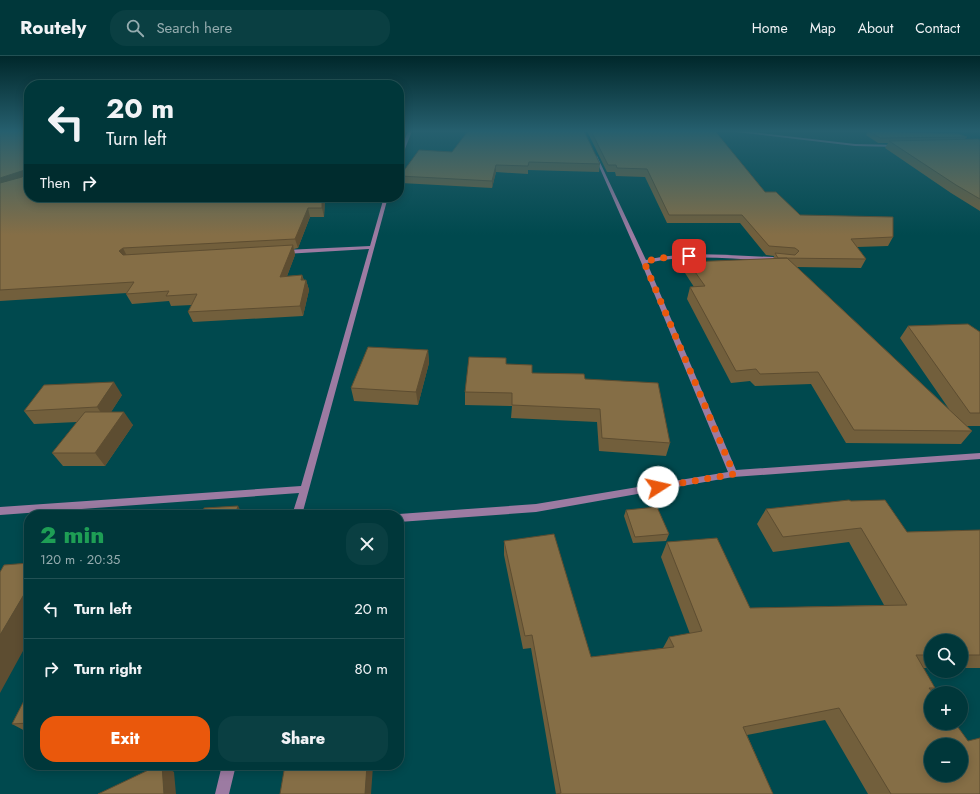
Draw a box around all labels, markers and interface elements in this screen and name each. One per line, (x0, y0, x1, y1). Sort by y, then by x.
search box (110, 10, 390, 46)
text: Routely (20, 14, 86, 41)
icon: search (124, 17, 146, 39)
text: Search here (156, 17, 232, 39)
text: Home (752, 18, 788, 38)
text: Map (810, 18, 836, 38)
text: About (858, 18, 893, 38)
text: Contact (915, 18, 960, 38)
text: 20 m (106, 88, 174, 129)
icon: left (40, 96, 92, 148)
text: Turn left (106, 126, 166, 152)
text: Then (40, 172, 70, 194)
icon: right (78, 172, 100, 194)
pin (672, 239, 706, 273)
icon: arrive (678, 245, 700, 267)
position arrow (637, 466, 679, 508)
text: 2 min (40, 517, 104, 552)
button: close (346, 523, 388, 565)
text: 120 m · 20:35 (40, 550, 120, 569)
icon: left (40, 598, 62, 620)
text: Turn left (74, 598, 132, 620)
text: 20 m (354, 598, 388, 620)
map controls (924, 634, 968, 782)
button: search (924, 634, 968, 678)
icon: right (40, 658, 62, 680)
text: Turn right (74, 658, 142, 680)
text: 80 m (355, 658, 388, 680)
button: + (924, 686, 968, 730)
button: Exit (40, 716, 210, 762)
button: Share (218, 716, 388, 762)
button: − (924, 738, 968, 782)

